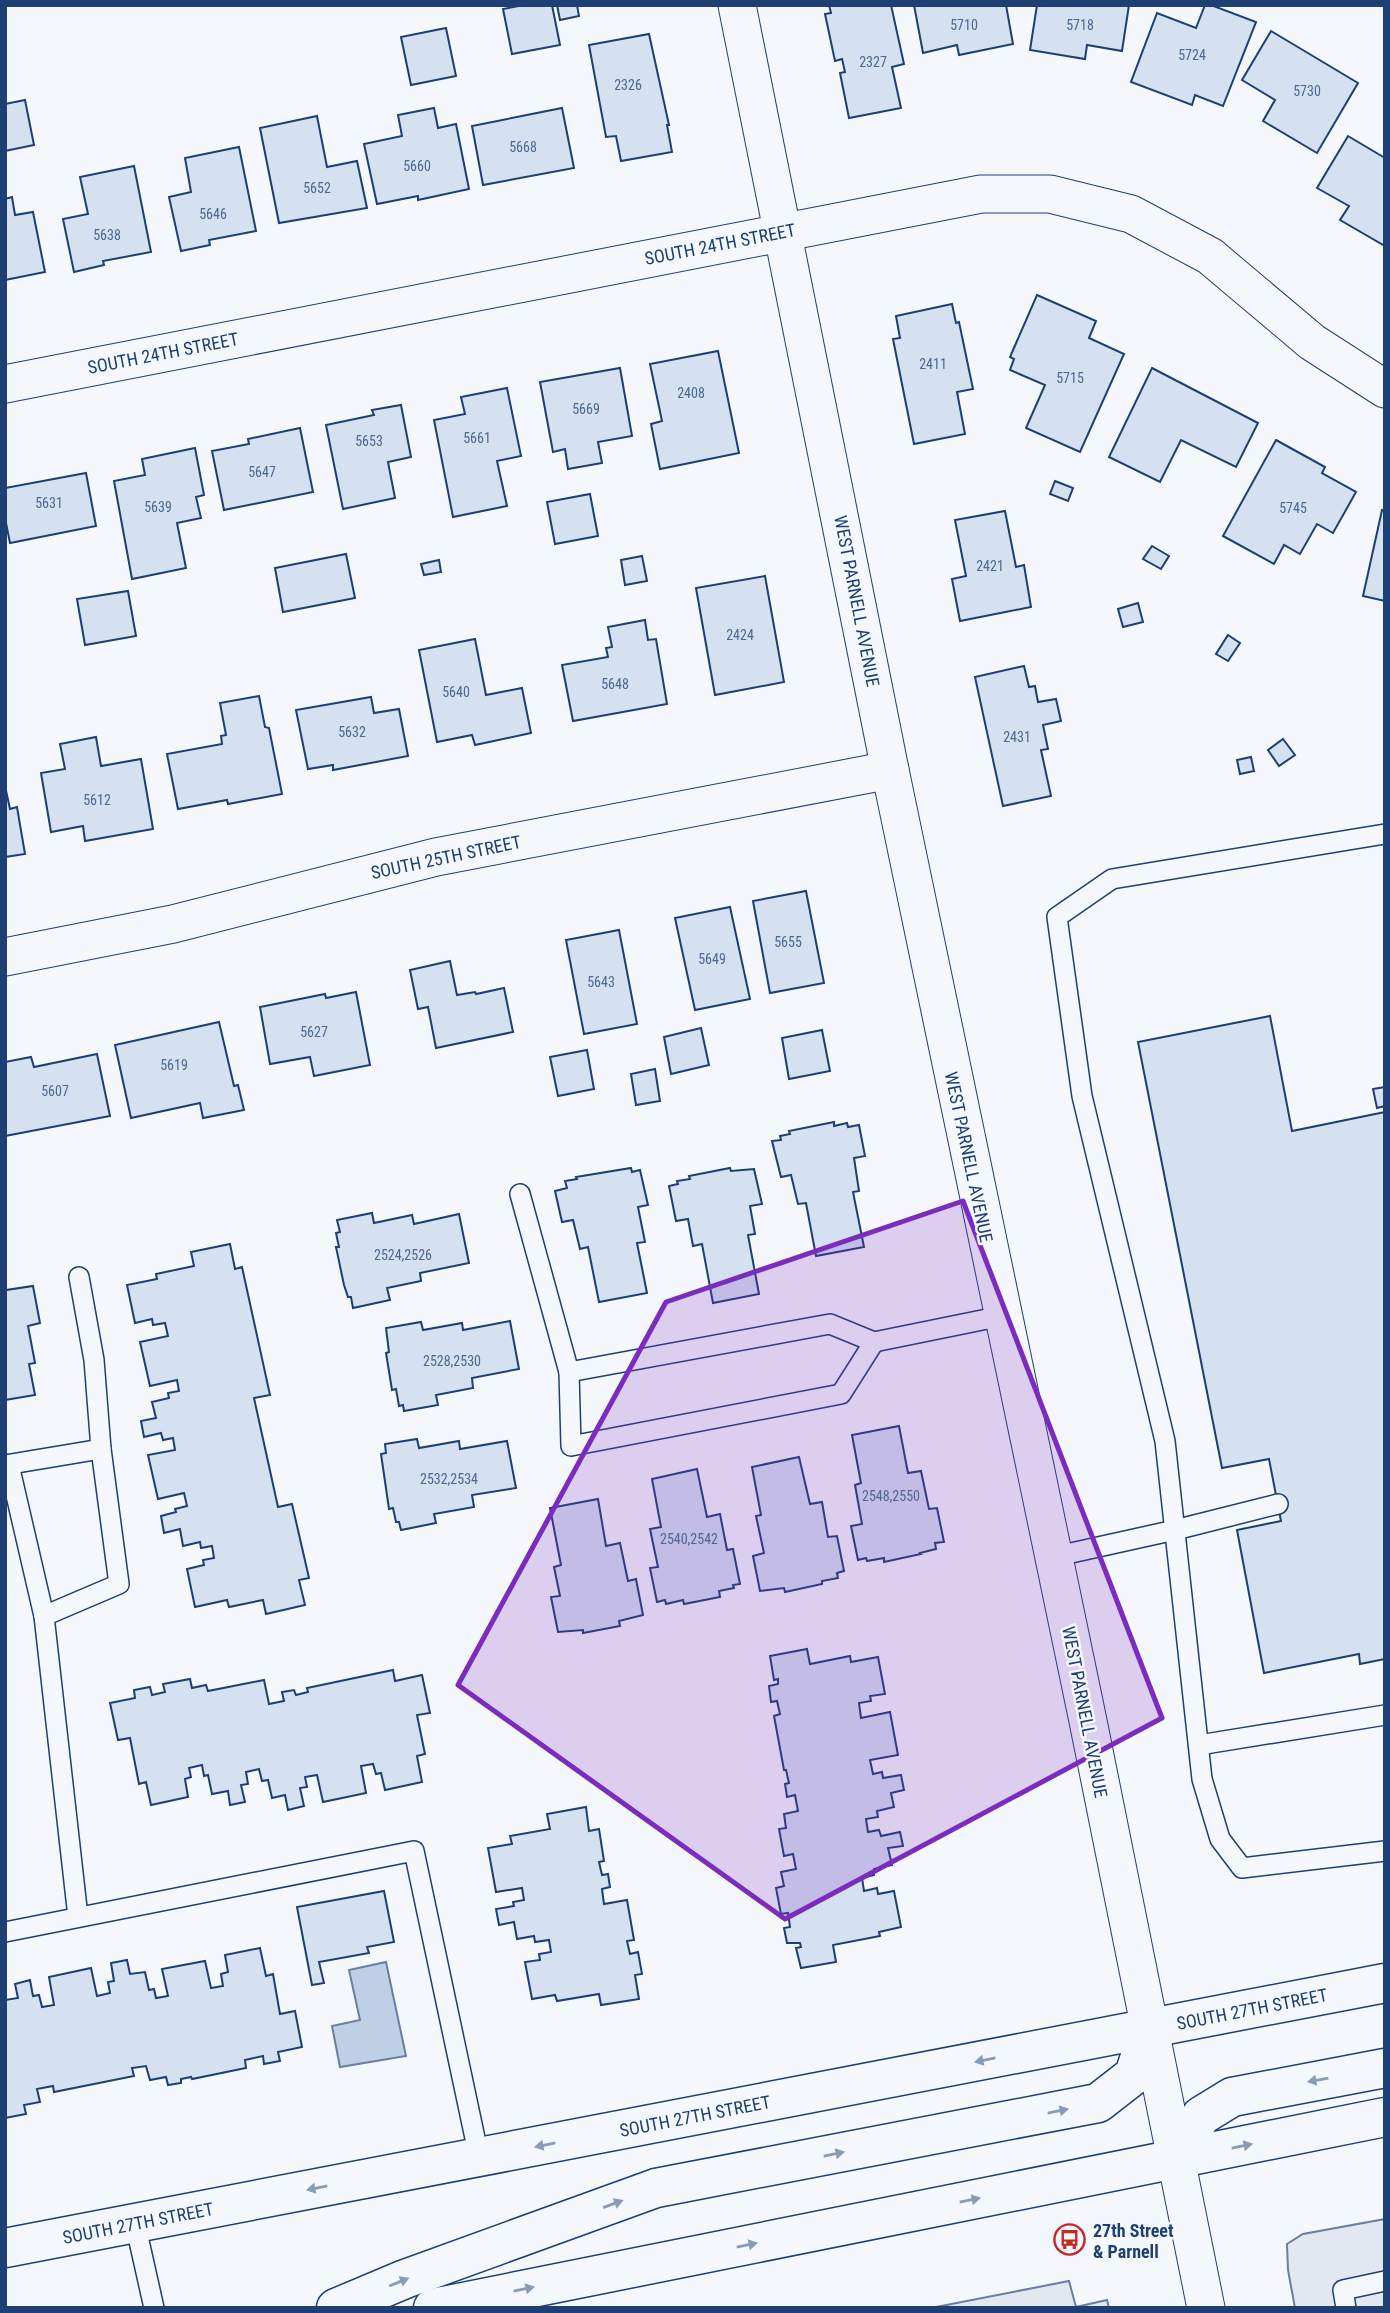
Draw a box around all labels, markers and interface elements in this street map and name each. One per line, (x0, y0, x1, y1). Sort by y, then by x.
house number: 5710 (950, 17, 978, 33)
house number: 5718 (1066, 17, 1094, 33)
house number: 5724 (1178, 47, 1206, 63)
house number: 2327 (859, 54, 887, 70)
house number: 2326 (614, 77, 642, 93)
house number: 5730 (1293, 83, 1321, 99)
house number: 5668 (509, 139, 537, 155)
house number: 5660 (403, 158, 431, 174)
house number: 5652 (303, 180, 331, 196)
house number: 5646 (199, 206, 227, 222)
street label: SOUTH 24TH STREET (643, 219, 797, 269)
house number: 5638 (93, 227, 121, 243)
street label: SOUTH 24TH STREET (86, 328, 240, 378)
house number: 2411 (919, 356, 947, 372)
house number: 5715 (1056, 370, 1084, 386)
house number: 2408 (677, 385, 705, 401)
house number: 5669 (572, 401, 600, 417)
house number: 5661 (463, 430, 491, 446)
house number: 5653 (355, 433, 383, 449)
house number: 5647 (248, 464, 276, 480)
house number: 5631 (35, 495, 63, 511)
house number: 5639 (144, 499, 172, 515)
house number: 5745 (1279, 500, 1307, 516)
street label: WEST PARNELL AVENUE (830, 514, 884, 688)
house number: 2421 (976, 558, 1004, 574)
house number: 2424 (726, 627, 754, 643)
house number: 5648 (601, 676, 629, 692)
house number: 5640 (442, 684, 470, 700)
house number: 5632 (338, 724, 366, 740)
house number: 2431 (1003, 729, 1031, 745)
house number: 5612 (83, 792, 111, 808)
street label: SOUTH 25TH STREET (369, 831, 523, 883)
house number: 5655 (774, 934, 802, 950)
house number: 5649 (698, 951, 726, 967)
house number: 5643 (587, 974, 615, 990)
house number: 5627 (300, 1024, 328, 1040)
house number: 5619 (160, 1057, 188, 1073)
street label: WEST PARNELL AVENUE (941, 1070, 997, 1244)
house number: 5607 (41, 1083, 69, 1099)
house number: 2524,2526 (374, 1247, 432, 1263)
house number: 2528,2530 (423, 1353, 481, 1369)
house number: 2532,2534 (420, 1471, 478, 1487)
house number: 2548,2550 (862, 1488, 920, 1504)
house number: 2540,2542 (660, 1531, 718, 1547)
street label: WEST PARNELL AVENUE (1058, 1625, 1112, 1799)
street label: SOUTH 27TH STREET (1175, 1984, 1329, 2034)
one-way arrow (974, 2054, 996, 2065)
one-way arrow (1306, 2075, 1328, 2086)
street label: SOUTH 27TH STREET (618, 2091, 772, 2141)
one-way arrow (1047, 2106, 1069, 2117)
one-way arrow (534, 2139, 556, 2150)
one-way arrow (1231, 2140, 1253, 2151)
one-way arrow (823, 2149, 845, 2160)
one-way arrow (306, 2183, 328, 2194)
one-way arrow (959, 2194, 981, 2205)
street label: SOUTH 27TH STREET (61, 2198, 215, 2248)
one-way arrow (602, 2198, 623, 2209)
place label: 27th Street & Parnell (1093, 2220, 1174, 2262)
bus stop icon: 27th Street & Parnell (1053, 2223, 1087, 2257)
one-way arrow (736, 2239, 758, 2250)
one-way arrow (389, 2276, 410, 2287)
one-way arrow (513, 2284, 535, 2295)

